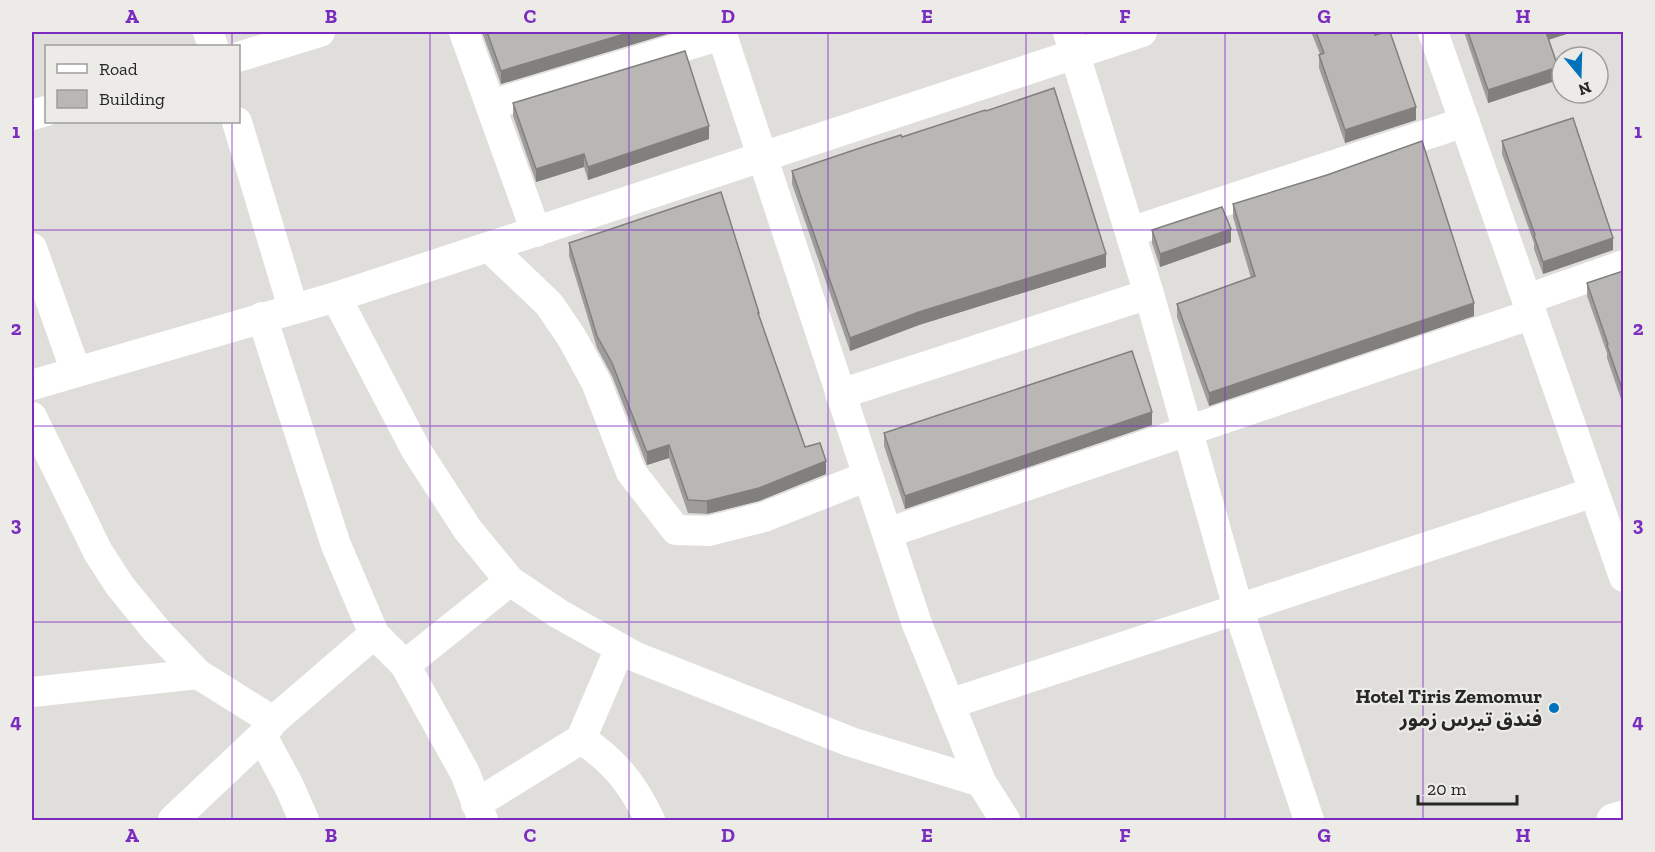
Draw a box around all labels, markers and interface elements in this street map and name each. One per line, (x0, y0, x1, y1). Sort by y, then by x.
text: A (125, 4, 139, 28)
text: B (325, 4, 337, 28)
text: C (524, 4, 537, 28)
text: D (721, 4, 735, 28)
text: E (921, 4, 933, 28)
text: F (1119, 4, 1131, 28)
text: G (1317, 4, 1331, 28)
text: H (1515, 4, 1531, 28)
legend (45, 45, 240, 123)
north arrow (1550, 45, 1610, 105)
text: Road (99, 58, 138, 80)
text: N (1576, 78, 1594, 100)
text: Building (99, 88, 165, 110)
text: 1 (12, 119, 20, 143)
text: 1 (1634, 119, 1642, 143)
text: 2 (11, 316, 22, 340)
text: 2 (1633, 316, 1644, 340)
text: 3 (11, 512, 22, 536)
text: 3 (1633, 512, 1644, 536)
place label: Hotel Tiris Zemomur فندق تيرس زمور (1356, 684, 1542, 731)
marker: Hotel Tiris Zemomur فندق تيرس زمور (1547, 701, 1561, 715)
text: 4 (10, 709, 22, 733)
text: 4 (1632, 709, 1644, 733)
scale bar (1418, 768, 1517, 806)
text: 20 m (1427, 778, 1467, 800)
text: A (125, 823, 139, 847)
text: B (325, 823, 337, 847)
text: C (524, 823, 537, 847)
text: D (721, 823, 735, 847)
text: E (921, 823, 933, 847)
text: F (1119, 823, 1131, 847)
text: G (1317, 823, 1331, 847)
text: H (1515, 823, 1531, 847)

